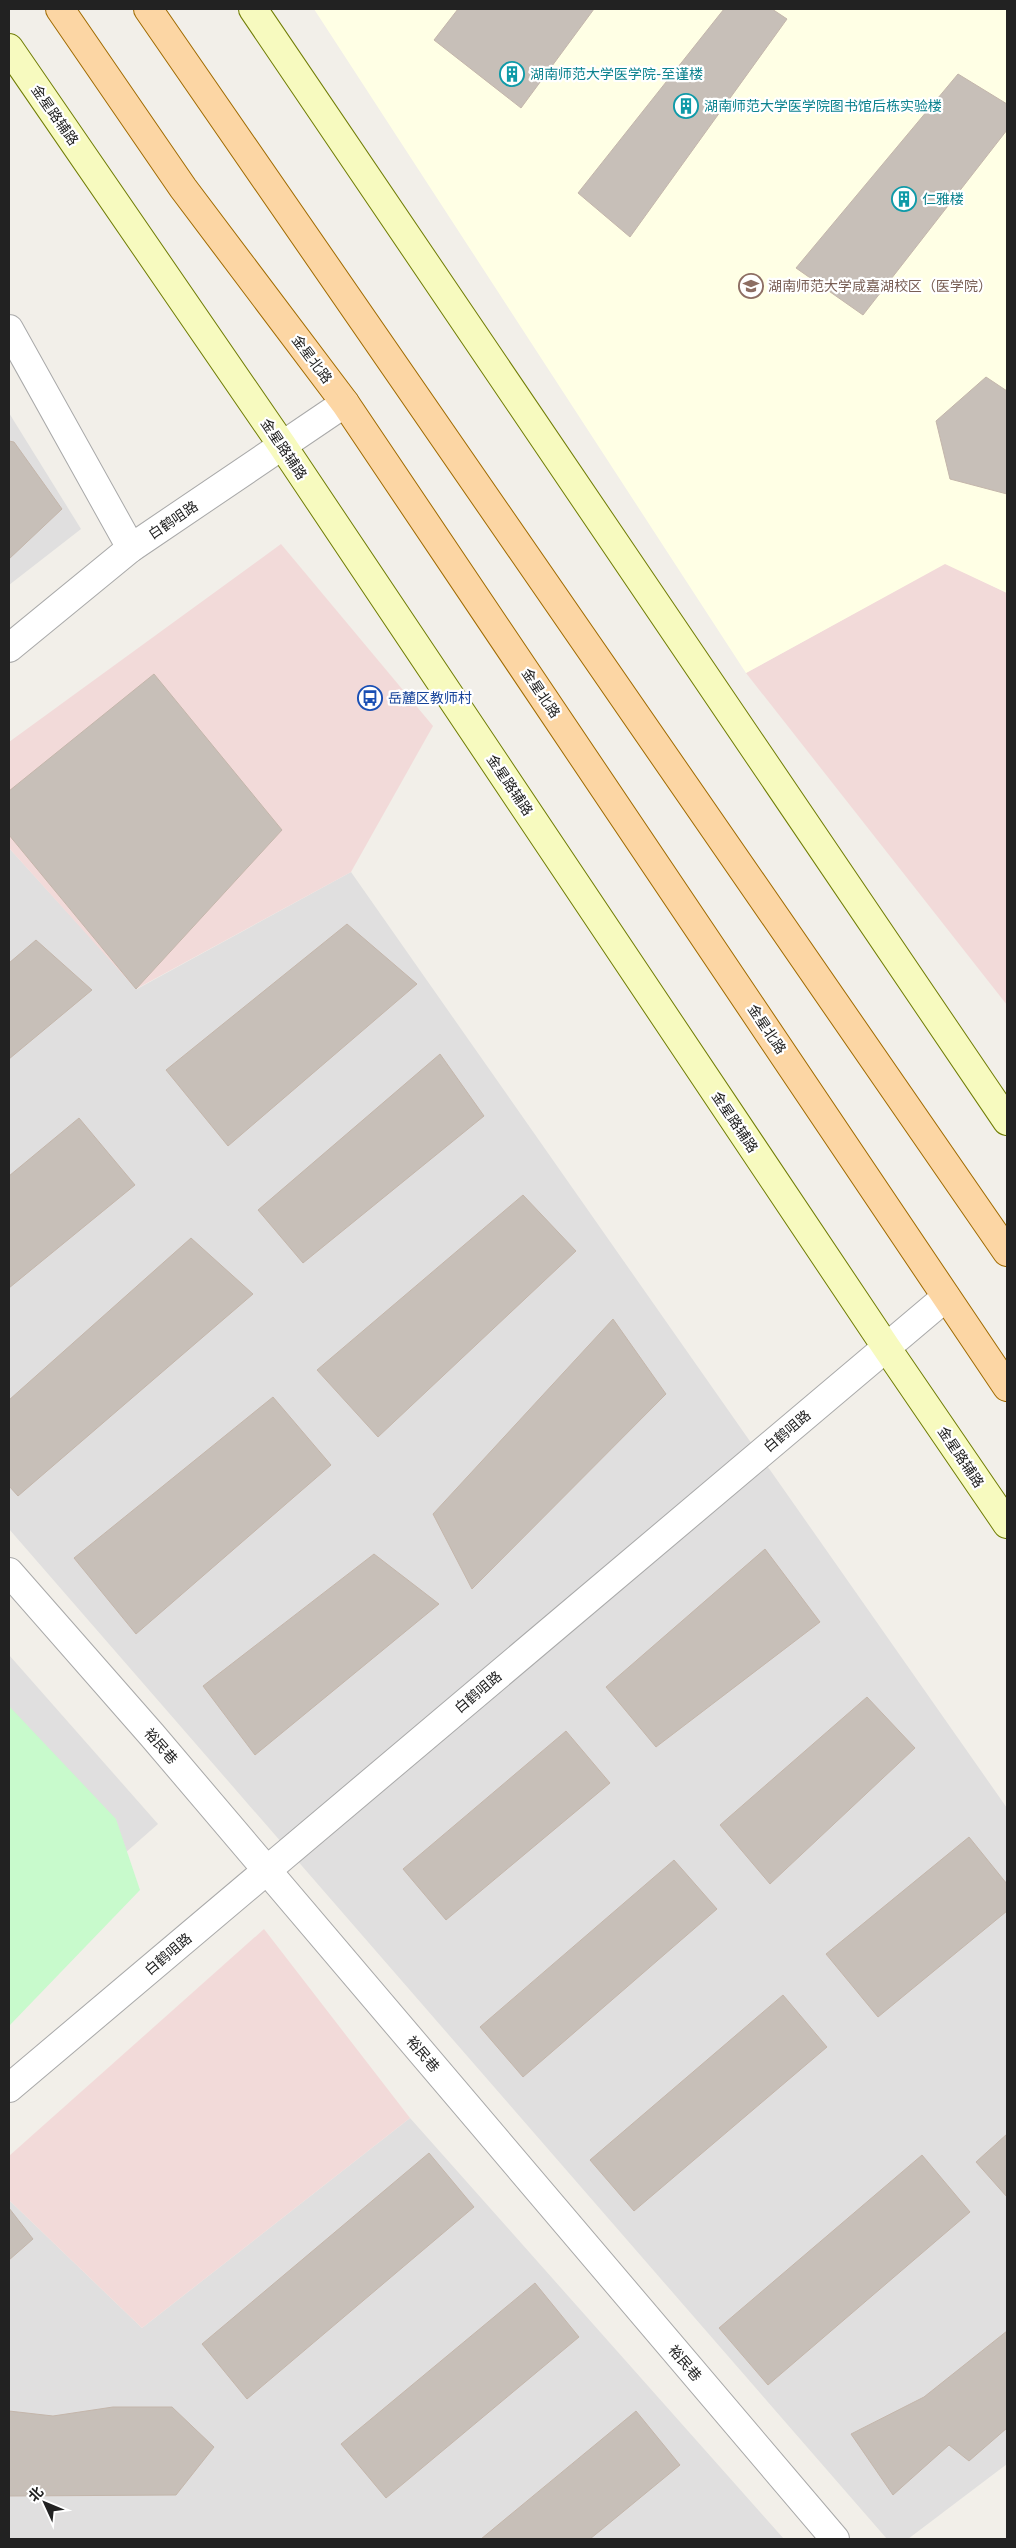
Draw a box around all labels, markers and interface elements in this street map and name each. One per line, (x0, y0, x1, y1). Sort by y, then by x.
building icon: 湖南师范大学医学院-至谨楼 (499, 61, 525, 87)
place label: 湖南师范大学医学院-至谨楼 (530, 66, 703, 82)
street label: 金星路辅路 (28, 82, 82, 148)
building icon: 湖南师范大学医学院图书馆后栋实验楼 (673, 93, 699, 119)
place label: 湖南师范大学医学院图书馆后栋实验楼 (704, 98, 942, 114)
building icon: 仁雅楼 (891, 186, 917, 212)
place label: 仁雅楼 (922, 191, 964, 207)
school or university icon: 湖南师范大学咸嘉湖校区（医学院） (738, 273, 764, 299)
place label: 湖南师范大学咸嘉湖校区（医学院） (768, 278, 992, 294)
street label: 金星北路 (289, 332, 335, 386)
street label: 金星路辅路 (258, 416, 310, 482)
street label: 白鹤咀路 (145, 498, 201, 542)
street label: 金星北路 (519, 665, 563, 721)
bus stop icon: 岳麓区教师村 (357, 685, 383, 711)
place label: 岳麓区教师村 (388, 690, 472, 706)
street label: 金星路辅路 (484, 752, 536, 818)
street label: 金星北路 (745, 1001, 789, 1057)
street label: 金星路辅路 (709, 1089, 761, 1155)
street label: 白鹤咀路 (760, 1407, 814, 1455)
street label: 金星路辅路 (935, 1424, 987, 1490)
street label: 白鹤咀路 (451, 1668, 505, 1716)
street label: 裕民巷 (141, 1725, 181, 1767)
street label: 白鹤咀路 (141, 1930, 195, 1978)
street label: 裕民巷 (403, 2033, 443, 2075)
street label: 裕民巷 (665, 2342, 705, 2384)
north arrow (20, 2478, 70, 2528)
text: 北 (25, 2483, 46, 2505)

